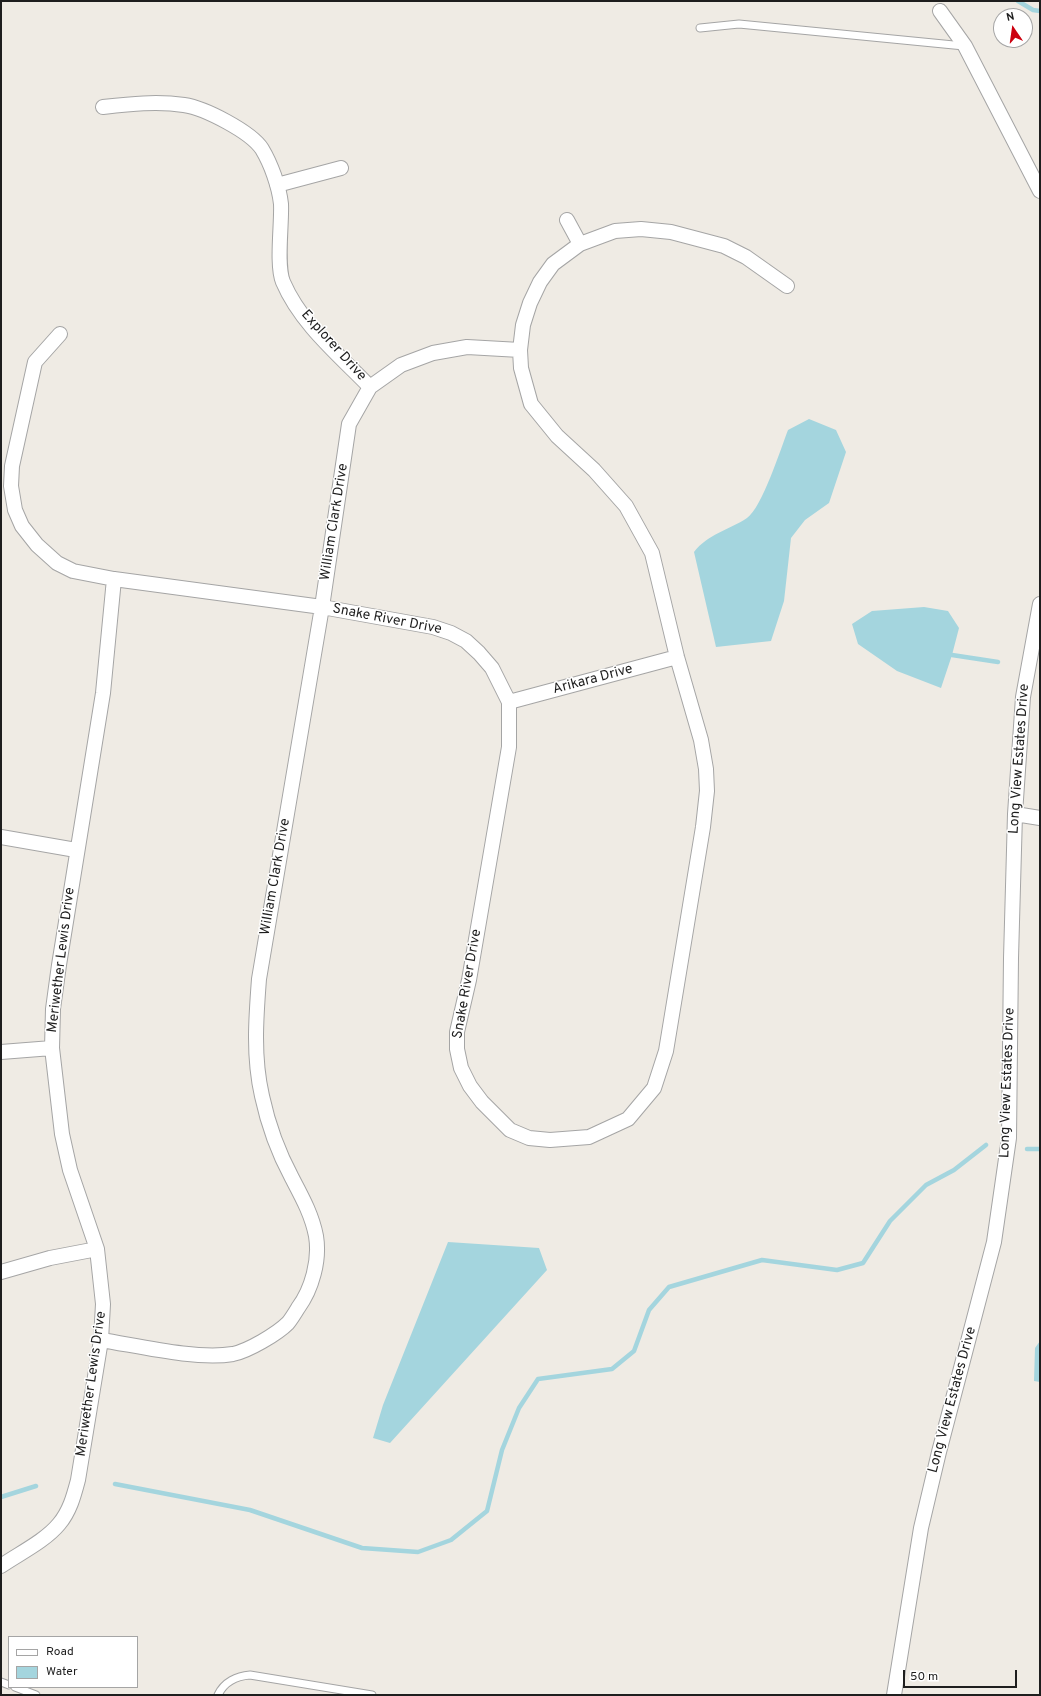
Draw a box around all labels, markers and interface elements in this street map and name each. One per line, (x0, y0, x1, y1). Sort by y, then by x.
north arrow (993, 8, 1033, 48)
text: N (1005, 10, 1016, 25)
street label: Explorer Drive (297, 307, 369, 385)
street label: William Clark Drive (317, 462, 353, 582)
street label: Snake River Drive (331, 601, 443, 639)
street label: Arikara Drive (551, 661, 635, 699)
street label: Long View Estates Drive (1006, 683, 1034, 835)
street label: William Clark Drive (257, 817, 295, 937)
street label: Meriwether Lewis Drive (45, 886, 79, 1034)
street label: Snake River Drive (450, 928, 486, 1040)
street label: Long View Estates Drive (997, 1007, 1019, 1159)
street label: Meriwether Lewis Drive (73, 1310, 111, 1458)
street label: Long View Estates Drive (925, 1325, 981, 1475)
legend (8, 1636, 138, 1688)
text: Road (46, 1644, 74, 1660)
scale bar (905, 1662, 1019, 1688)
text: Water (46, 1664, 78, 1680)
text: 50 m (910, 1669, 938, 1685)

